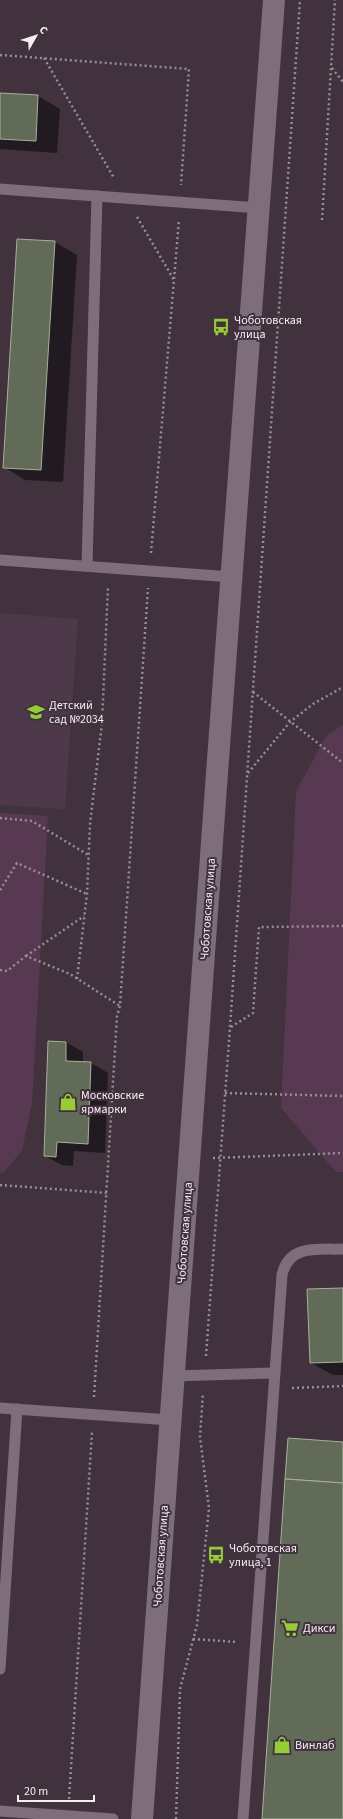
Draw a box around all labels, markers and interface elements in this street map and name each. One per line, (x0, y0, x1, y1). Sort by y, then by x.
north arrow (16, 16, 56, 56)
text: С (36, 23, 52, 38)
place label: Чоботовская улица (234, 312, 302, 343)
bus stop icon: Чоботовская улица (211, 317, 231, 337)
place label: Детский сад №2034 (49, 697, 104, 728)
school or university icon: Детский сад №2034 (26, 702, 46, 722)
street label: Чоботовская улица (196, 858, 220, 960)
place label: Московские ярмарки (81, 1087, 144, 1118)
shop icon: Московские ярмарки (58, 1092, 78, 1112)
street label: Чоботовская улица (173, 1182, 197, 1284)
street label: Чоботовская улица (149, 1505, 173, 1607)
place label: Чоботовская улица, 1 (229, 1540, 297, 1571)
bus stop icon: Чоботовская улица, 1 (206, 1545, 226, 1565)
supermarket icon: Дикси (280, 1618, 300, 1638)
place label: Дикси (303, 1620, 336, 1637)
shop icon: Винлаб (272, 1735, 292, 1755)
place label: Винлаб (295, 1737, 335, 1754)
scale bar (18, 1777, 94, 1803)
text: 20 m (24, 1783, 48, 1800)

